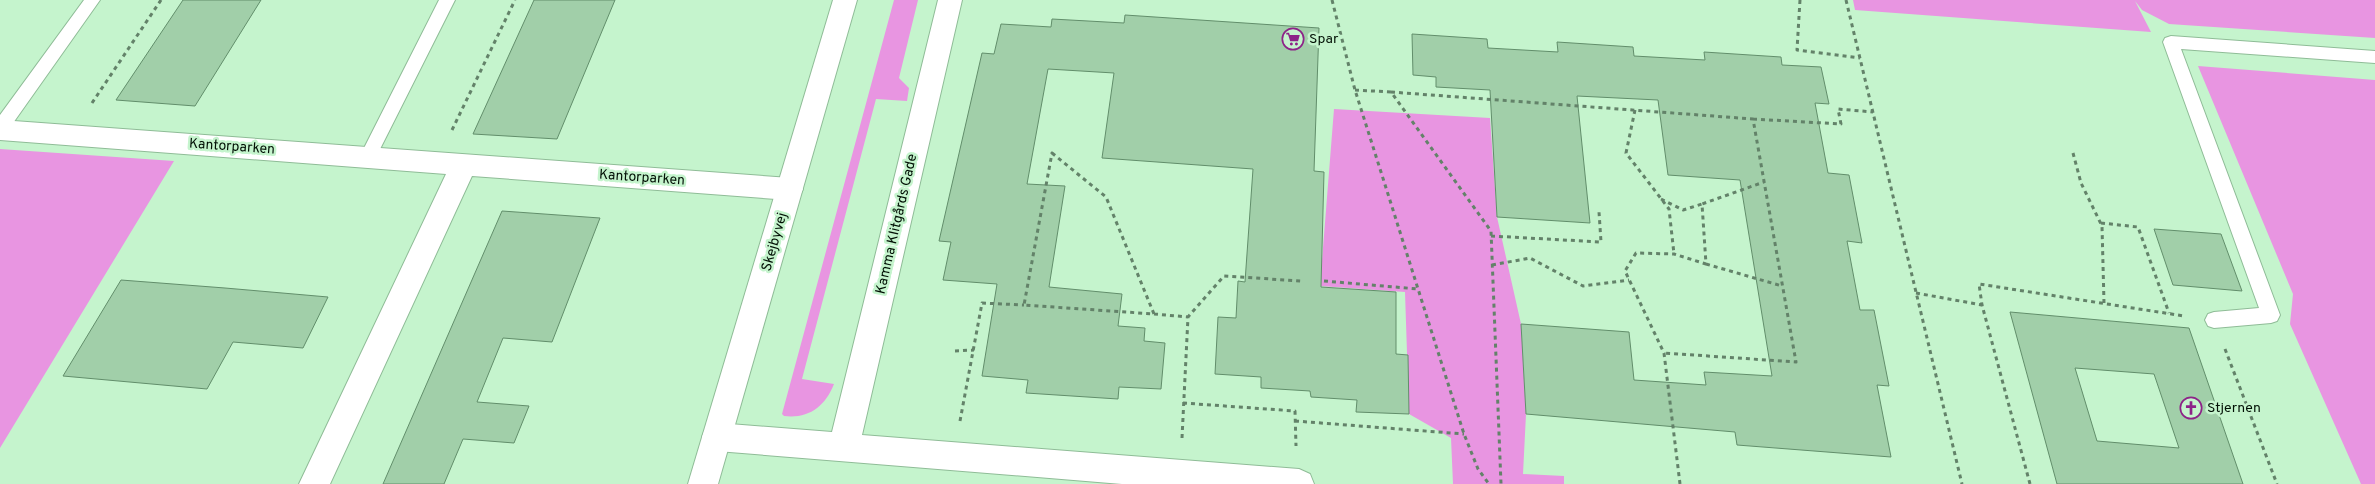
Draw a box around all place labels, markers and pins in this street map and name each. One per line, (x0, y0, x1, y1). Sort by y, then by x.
supermarket icon: Spar (1281, 27, 1305, 51)
place label: Spar (1309, 31, 1339, 48)
church icon: Stjernen (2179, 396, 2203, 420)
place label: Stjernen (2207, 400, 2261, 417)

